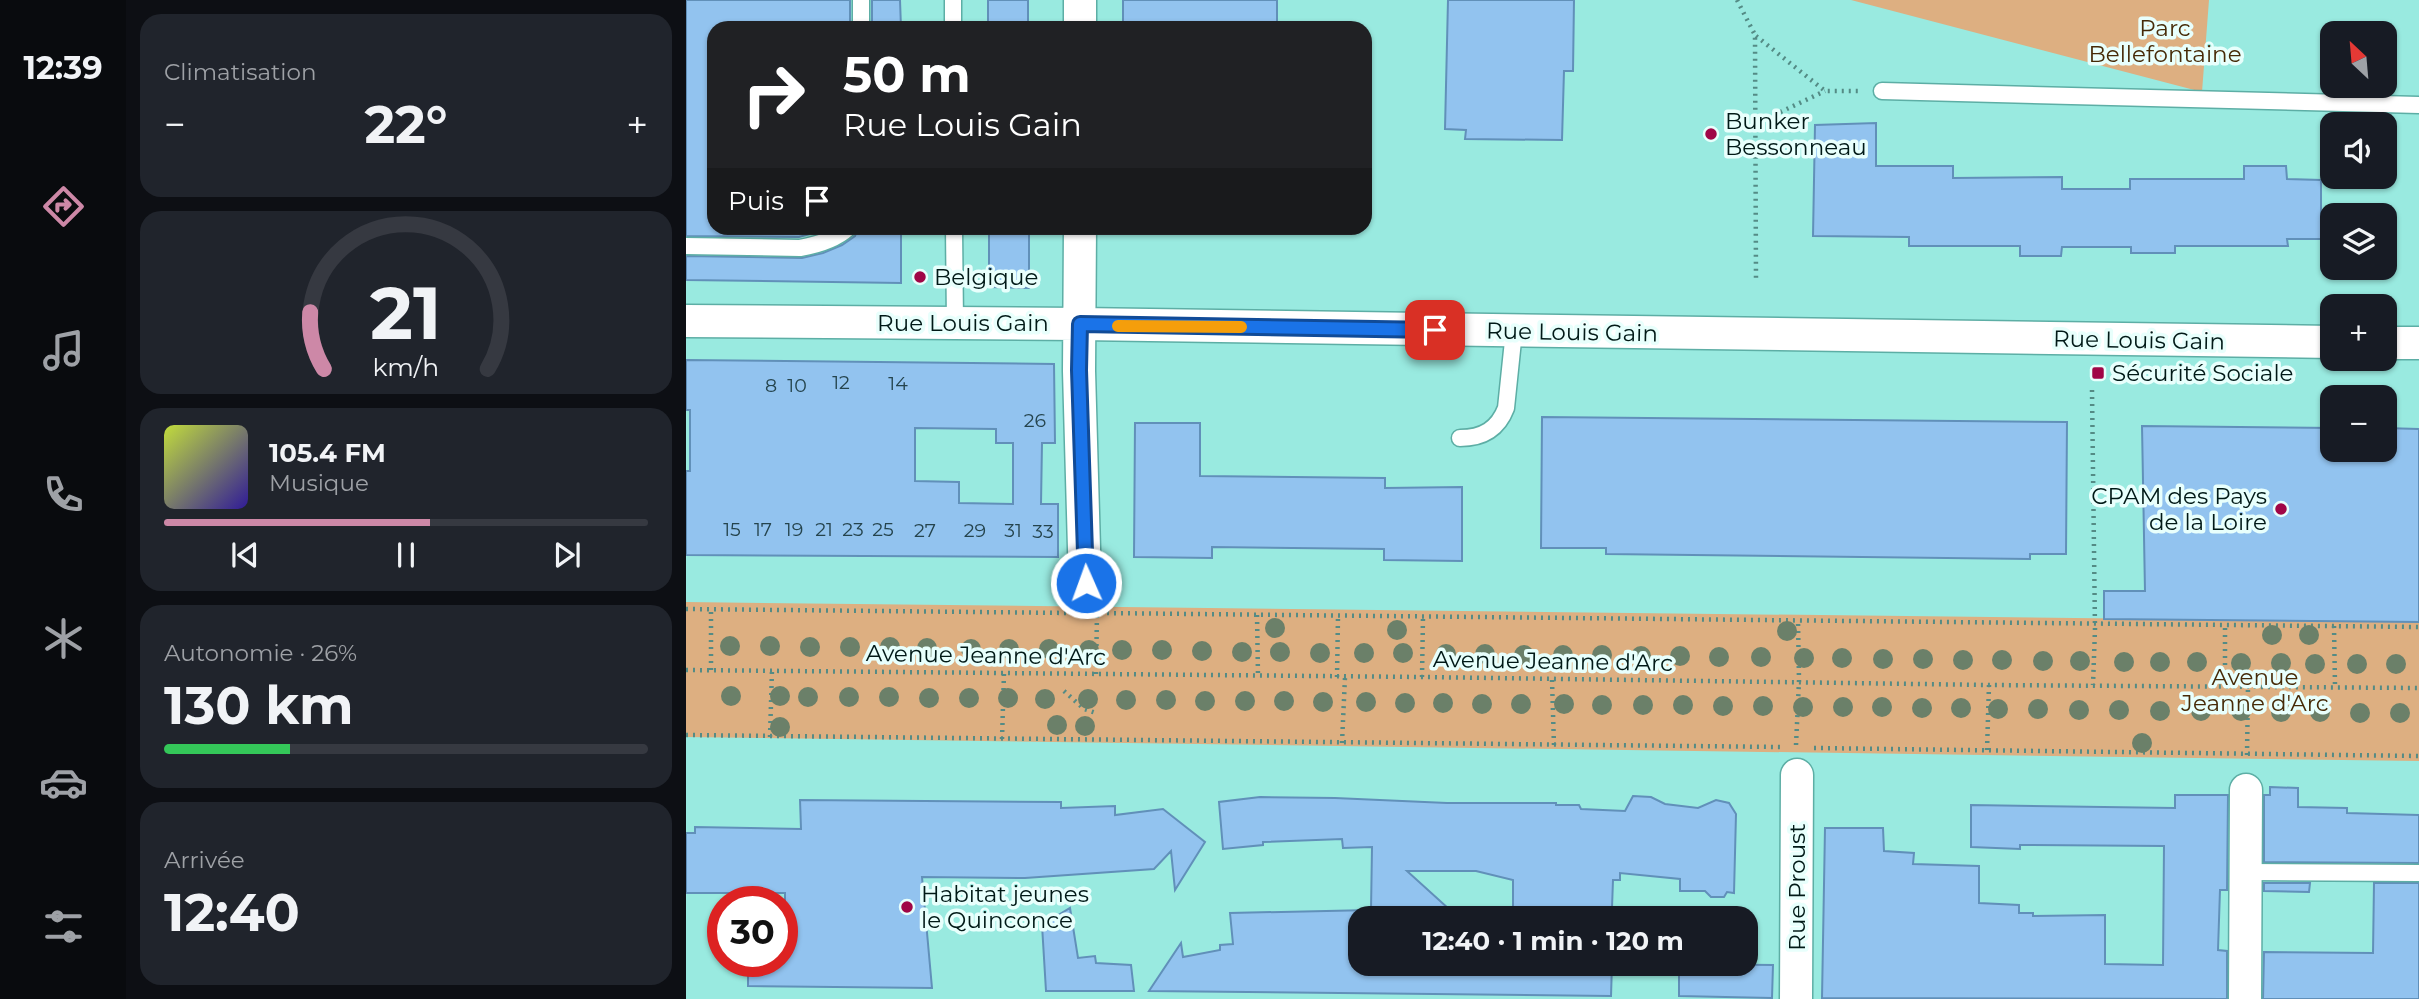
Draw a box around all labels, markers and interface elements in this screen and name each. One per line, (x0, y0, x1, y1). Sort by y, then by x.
park label: Parc Bellefontaine (2088, 14, 2242, 68)
north arrow (2320, 21, 2398, 98)
map controls (2320, 21, 2397, 462)
text: 50 m (843, 45, 971, 104)
text: 12:39 (23, 48, 103, 87)
icon: right (728, 49, 819, 140)
text: Climatisation (164, 58, 316, 86)
text: 22° (364, 93, 448, 156)
text: − (164, 101, 186, 148)
text: + (626, 101, 648, 148)
text: Rue Louis Gain (843, 105, 1082, 144)
place label: Bunker Bessonneau (1725, 107, 1867, 161)
button: sound (2320, 112, 2397, 189)
marker: Bunker Bessonneau (1703, 126, 1719, 142)
icon: directions (39, 182, 88, 231)
icon: arrive (798, 182, 836, 220)
text: Puis (728, 185, 784, 217)
button: layers (2320, 203, 2397, 280)
place label: Belgique (934, 263, 1038, 291)
text: 21 (370, 269, 442, 357)
marker: Belgique (912, 269, 928, 285)
button: + (2320, 294, 2397, 371)
pin (1405, 300, 1465, 360)
street label: Rue Louis Gain (877, 309, 1049, 337)
icon: arrive (1416, 311, 1454, 349)
street label: Rue Louis Gain (1486, 317, 1658, 347)
street label: Rue Louis Gain (2053, 325, 2225, 355)
icon: music (39, 326, 88, 375)
text: km/h (373, 351, 439, 381)
place label: Sécurité Sociale (2112, 359, 2293, 387)
marker: Sécurité Sociale (2090, 365, 2106, 381)
house number: 12 (832, 371, 850, 394)
house number: 14 (888, 372, 908, 395)
house number: 8 (765, 374, 777, 397)
house number: 10 (787, 374, 807, 397)
button: − (2320, 385, 2397, 462)
house number: 26 (1024, 409, 1046, 432)
text: 105.4 FM (269, 437, 386, 469)
text: Musique (269, 469, 369, 497)
icon: phone (39, 470, 88, 519)
place label: CPAM des Pays de la Loire (2091, 482, 2267, 536)
marker: CPAM des Pays de la Loire (2273, 501, 2289, 517)
house number: 15 (723, 518, 741, 541)
house number: 17 (754, 518, 772, 541)
house number: 19 (785, 518, 803, 541)
house number: 21 (815, 518, 833, 541)
house number: 23 (842, 518, 864, 541)
house number: 25 (872, 518, 894, 541)
house number: 27 (914, 519, 936, 542)
house number: 29 (964, 519, 986, 542)
house number: 31 (1004, 519, 1022, 542)
house number: 33 (1032, 520, 1054, 543)
icon: previous (226, 536, 264, 574)
icon: pause (387, 536, 425, 574)
icon: next (548, 536, 586, 574)
position arrow (1049, 546, 1123, 620)
icon: climate (39, 614, 88, 663)
text: Autonomie · 26% (164, 639, 357, 667)
street label: Avenue Jeanne d'Arc (866, 639, 1106, 671)
street label: Avenue Jeanne d'Arc (1433, 645, 1673, 677)
park label: Avenue Jeanne d'Arc (2180, 663, 2329, 717)
text: 130 km (164, 674, 354, 737)
icon: car (39, 758, 88, 807)
street label: Rue Proust (1783, 823, 1811, 951)
text: Arrivée (164, 846, 245, 874)
place label: Habitat jeunes le Quinconce (921, 880, 1089, 934)
text: 12:40 (164, 881, 300, 944)
speed limit sign: 30 (707, 886, 798, 977)
marker: Habitat jeunes le Quinconce (899, 899, 915, 915)
icon: filters (39, 902, 88, 951)
text: 12:40 · 1 min · 120 m (1422, 925, 1684, 957)

